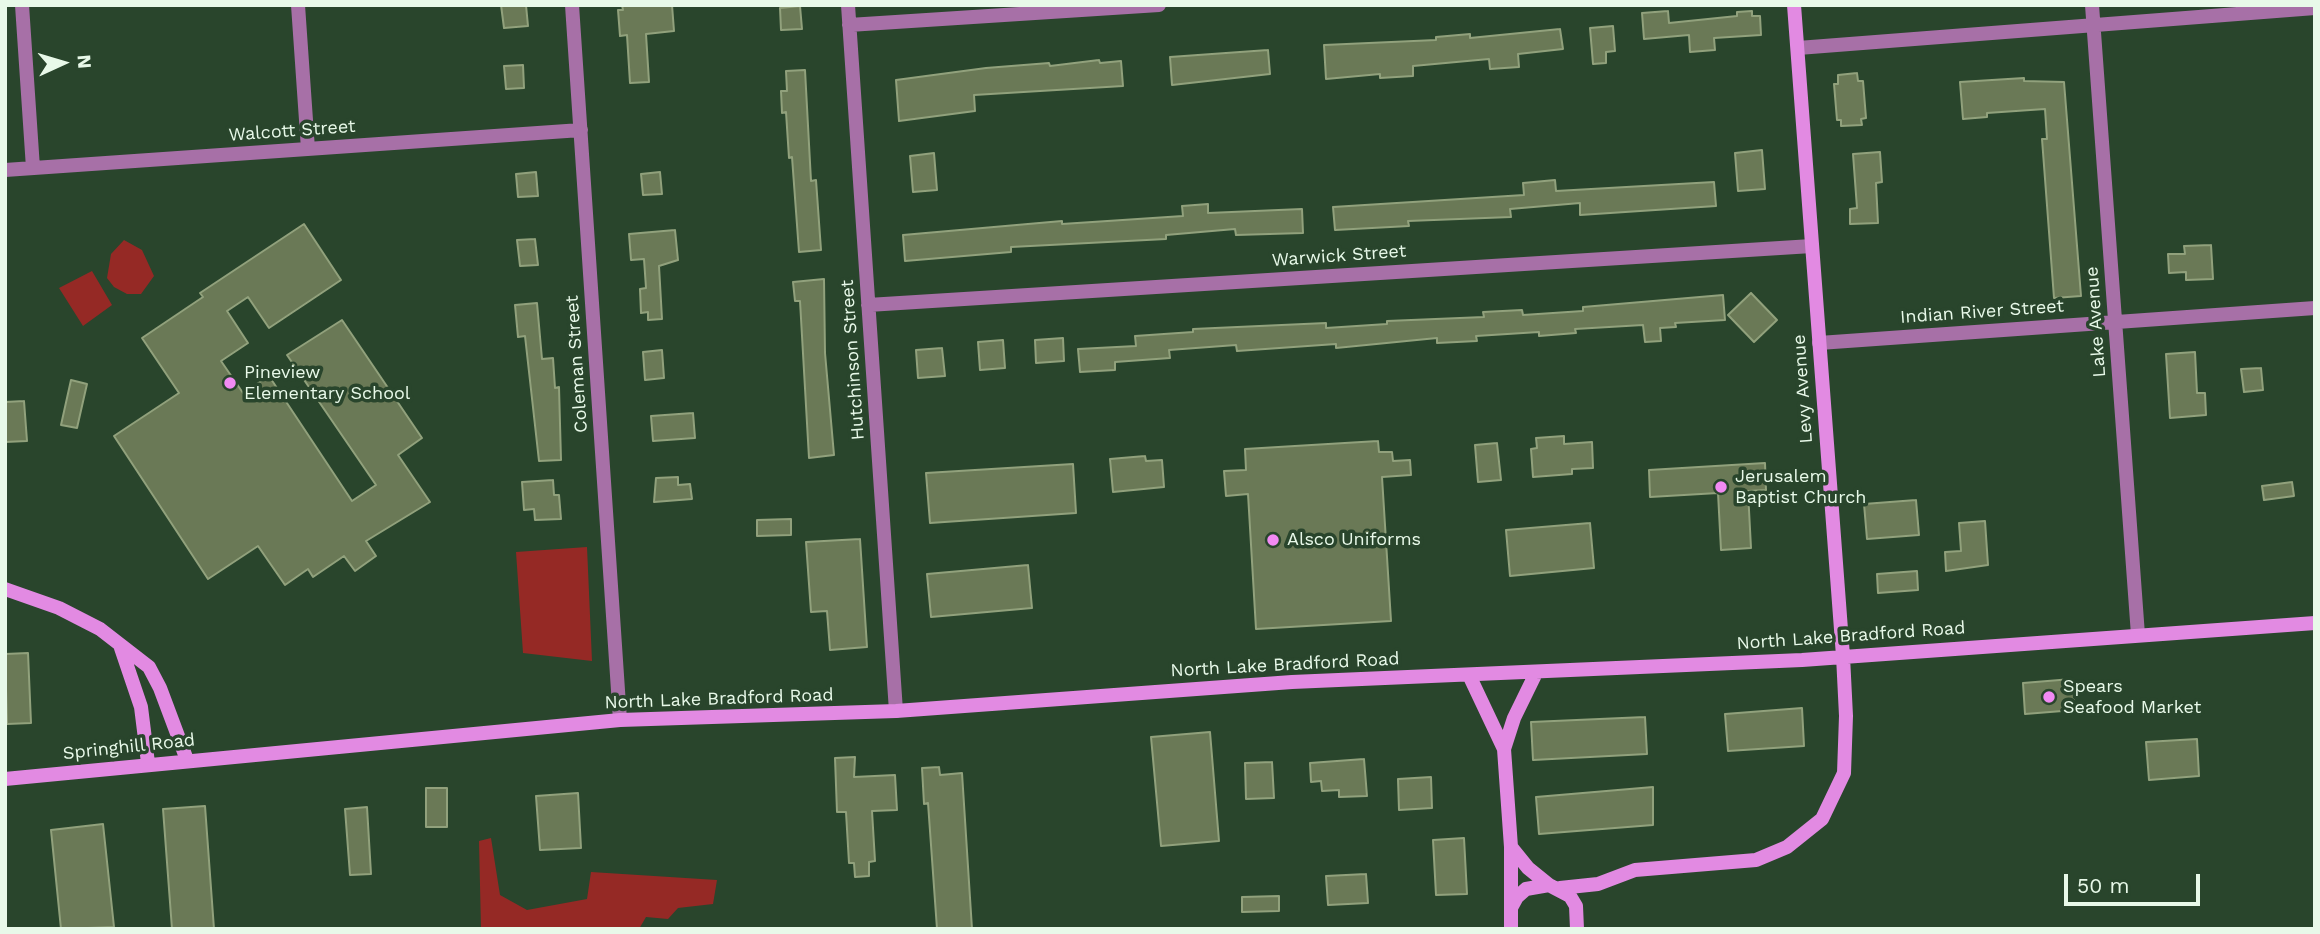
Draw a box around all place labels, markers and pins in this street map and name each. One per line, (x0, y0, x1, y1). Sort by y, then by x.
place label: Pineview Elementary School (244, 362, 410, 404)
marker: Pineview Elementary School (222, 375, 238, 391)
place label: Jerusalem Baptist Church (1735, 466, 1866, 508)
marker: Jerusalem Baptist Church (1713, 479, 1729, 495)
place label: Alsco Uniforms (1287, 529, 1421, 551)
marker: Alsco Uniforms (1265, 532, 1281, 548)
place label: Spears Seafood Market (2063, 676, 2201, 718)
marker: Spears Seafood Market (2041, 689, 2057, 705)

